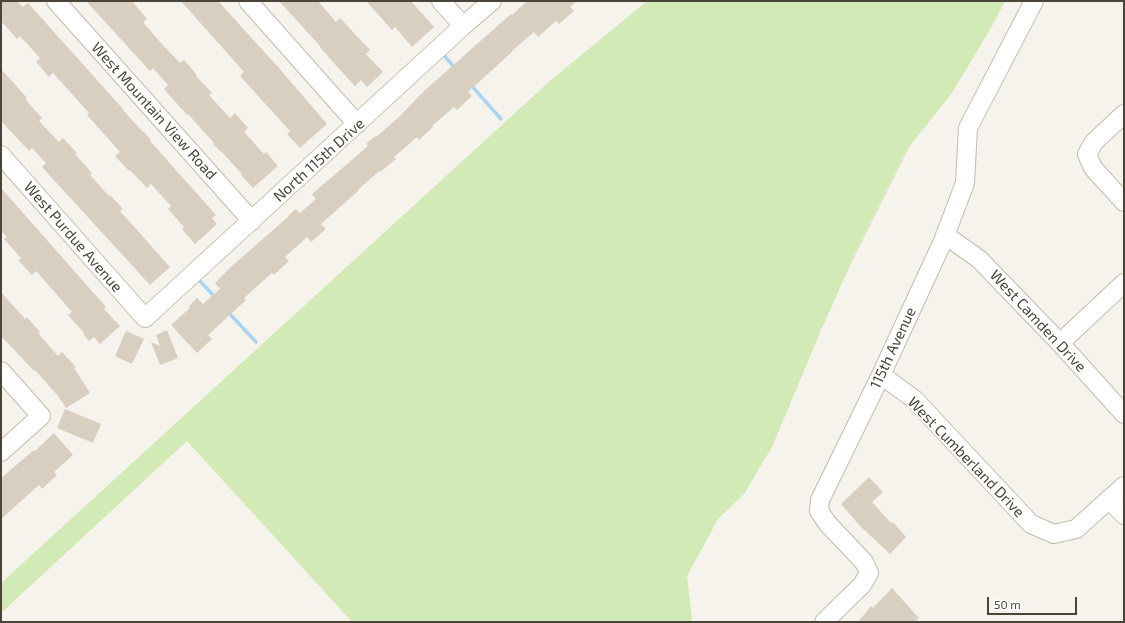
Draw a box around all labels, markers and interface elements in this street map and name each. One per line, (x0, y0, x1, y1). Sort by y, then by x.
street label: West Mountain View Road (88, 39, 220, 183)
street label: North 115th Drive (270, 114, 368, 206)
street label: West Purdue Avenue (20, 178, 126, 296)
street label: West Camden Drive (986, 266, 1090, 376)
street label: 115th Avenue (866, 304, 920, 392)
street label: West Cumberland Drive (904, 393, 1028, 521)
scale bar (989, 589, 1079, 615)
text: 50 m (994, 597, 1021, 611)

